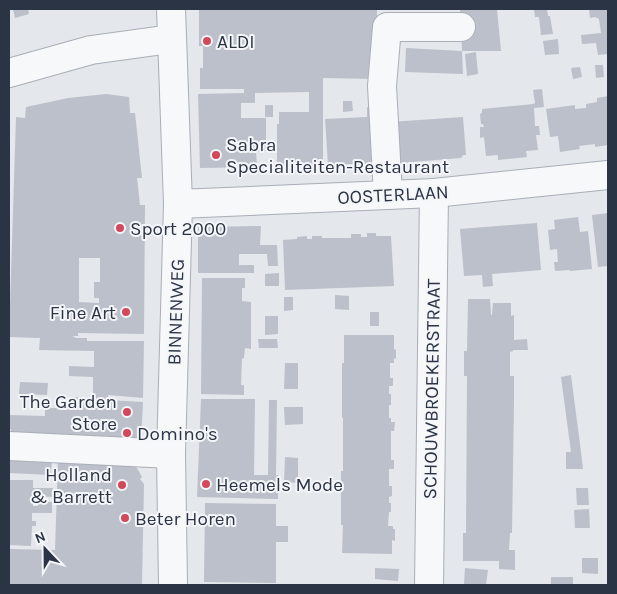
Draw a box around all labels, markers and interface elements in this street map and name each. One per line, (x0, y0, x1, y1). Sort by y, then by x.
place label: ALDI (217, 31, 255, 53)
marker: ALDI (201, 35, 213, 47)
place label: Sabra Specialiteiten-Restaurant (226, 134, 449, 178)
marker: Sabra Specialiteiten-Restaurant (210, 149, 222, 161)
street label: OOSTERLAAN (337, 181, 449, 209)
place label: Sport 2000 (130, 218, 226, 240)
marker: Sport 2000 (114, 222, 126, 234)
street label: BINNENWEG (163, 258, 189, 366)
street label: SCHOUWBROEKERSTRAAT (419, 278, 445, 500)
place label: Fine Art (50, 302, 116, 324)
marker: Fine Art (120, 306, 132, 318)
place label: The Garden Store (20, 391, 117, 435)
marker: The Garden Store (121, 406, 133, 418)
place label: Domino's (137, 423, 218, 445)
marker: Domino's (121, 427, 133, 439)
place label: Holland & Barrett (30, 464, 112, 508)
place label: Heemels Mode (216, 474, 343, 496)
marker: Heemels Mode (200, 478, 212, 490)
marker: Holland & Barrett (116, 479, 128, 491)
place label: Beter Horen (135, 508, 236, 530)
marker: Beter Horen (119, 512, 131, 524)
north arrow (20, 524, 70, 574)
text: N (32, 528, 48, 547)

